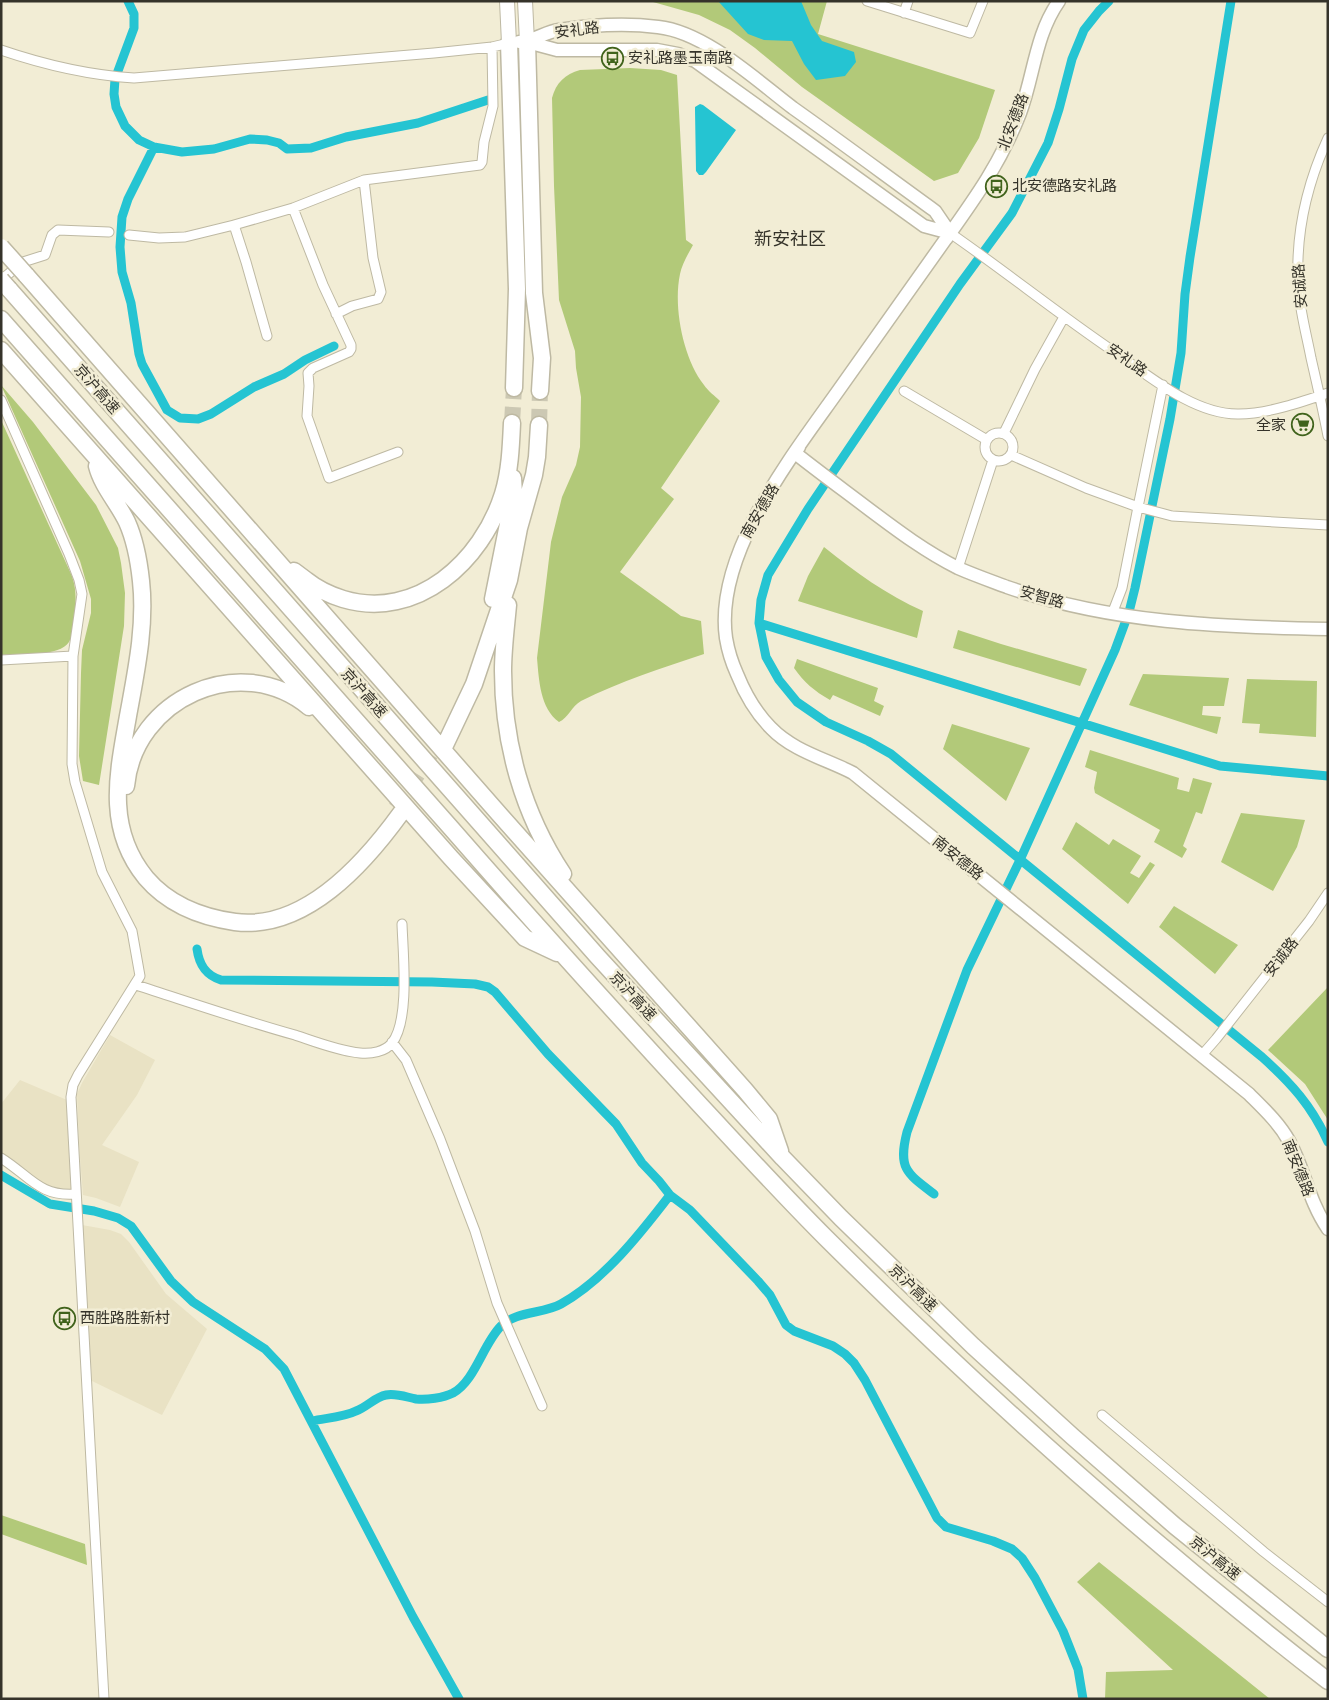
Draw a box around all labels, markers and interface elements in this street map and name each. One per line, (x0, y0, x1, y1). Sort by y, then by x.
street label: 安礼路 (554, 18, 600, 42)
bus stop icon: 安礼路墨玉南路 (600, 46, 624, 70)
place label: 安礼路墨玉南路 (628, 49, 733, 67)
street label: 北安德路 (994, 91, 1032, 153)
bus stop icon: 北安德路安礼路 (984, 174, 1008, 198)
place label: 北安德路安礼路 (1012, 177, 1117, 195)
district label: 新安社区 (754, 228, 826, 249)
street label: 安诚路 (1289, 263, 1311, 309)
street label: 安礼路 (1103, 340, 1151, 380)
street label: 京沪高速 (71, 360, 123, 418)
supermarket icon: 全家 (1290, 413, 1314, 437)
place label: 全家 (1256, 416, 1286, 434)
street label: 南安德路 (737, 481, 783, 541)
street label: 安智路 (1018, 582, 1066, 612)
street label: 京沪高速 (337, 665, 391, 721)
street label: 南安德路 (929, 832, 987, 884)
street label: 安诚路 (1260, 934, 1302, 980)
street label: 京沪高速 (606, 968, 660, 1024)
street label: 南安德路 (1278, 1137, 1318, 1199)
street label: 京沪高速 (885, 1261, 941, 1315)
bus stop icon: 西胜路胜新村 (52, 1306, 76, 1330)
place label: 西胜路胜新村 (80, 1309, 170, 1327)
street label: 京沪高速 (1186, 1532, 1244, 1584)

